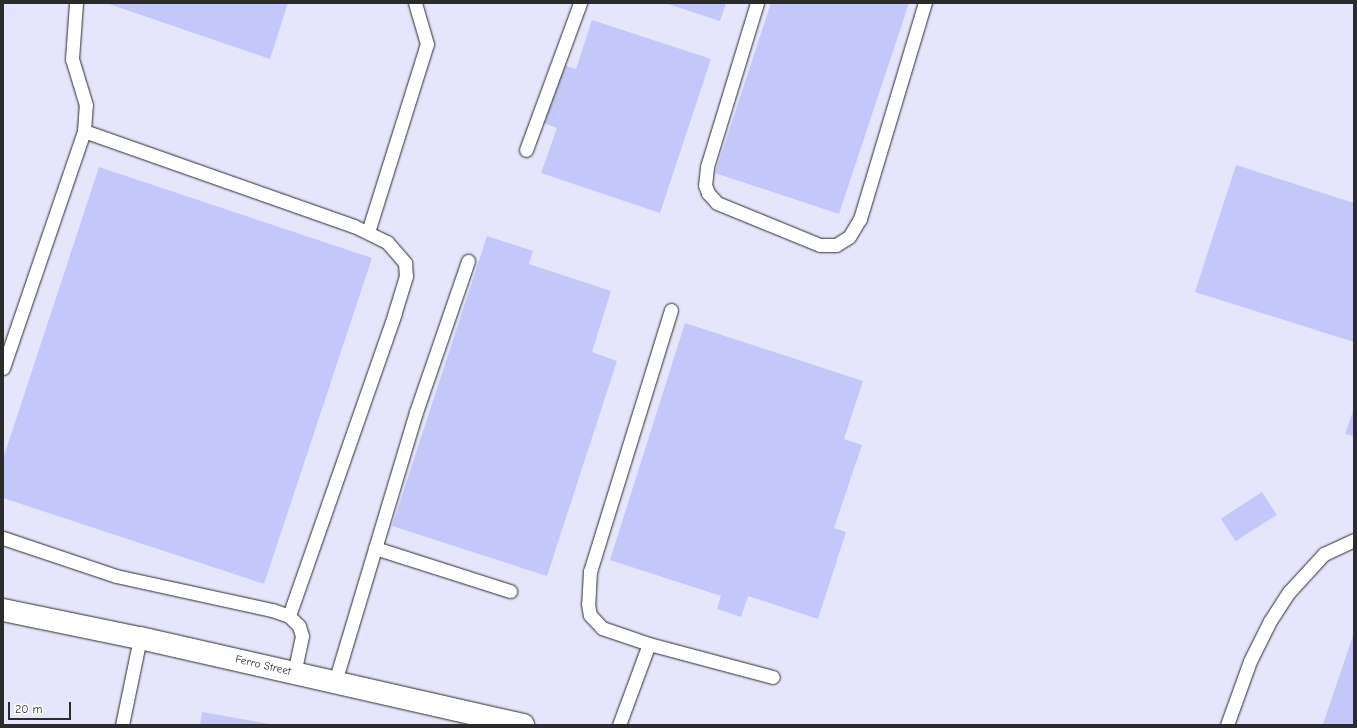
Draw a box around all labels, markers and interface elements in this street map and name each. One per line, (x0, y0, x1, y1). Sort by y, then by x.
street label: Ferro Street (234, 653, 292, 679)
scale bar (10, 694, 73, 720)
text: 20 m (15, 702, 43, 716)

